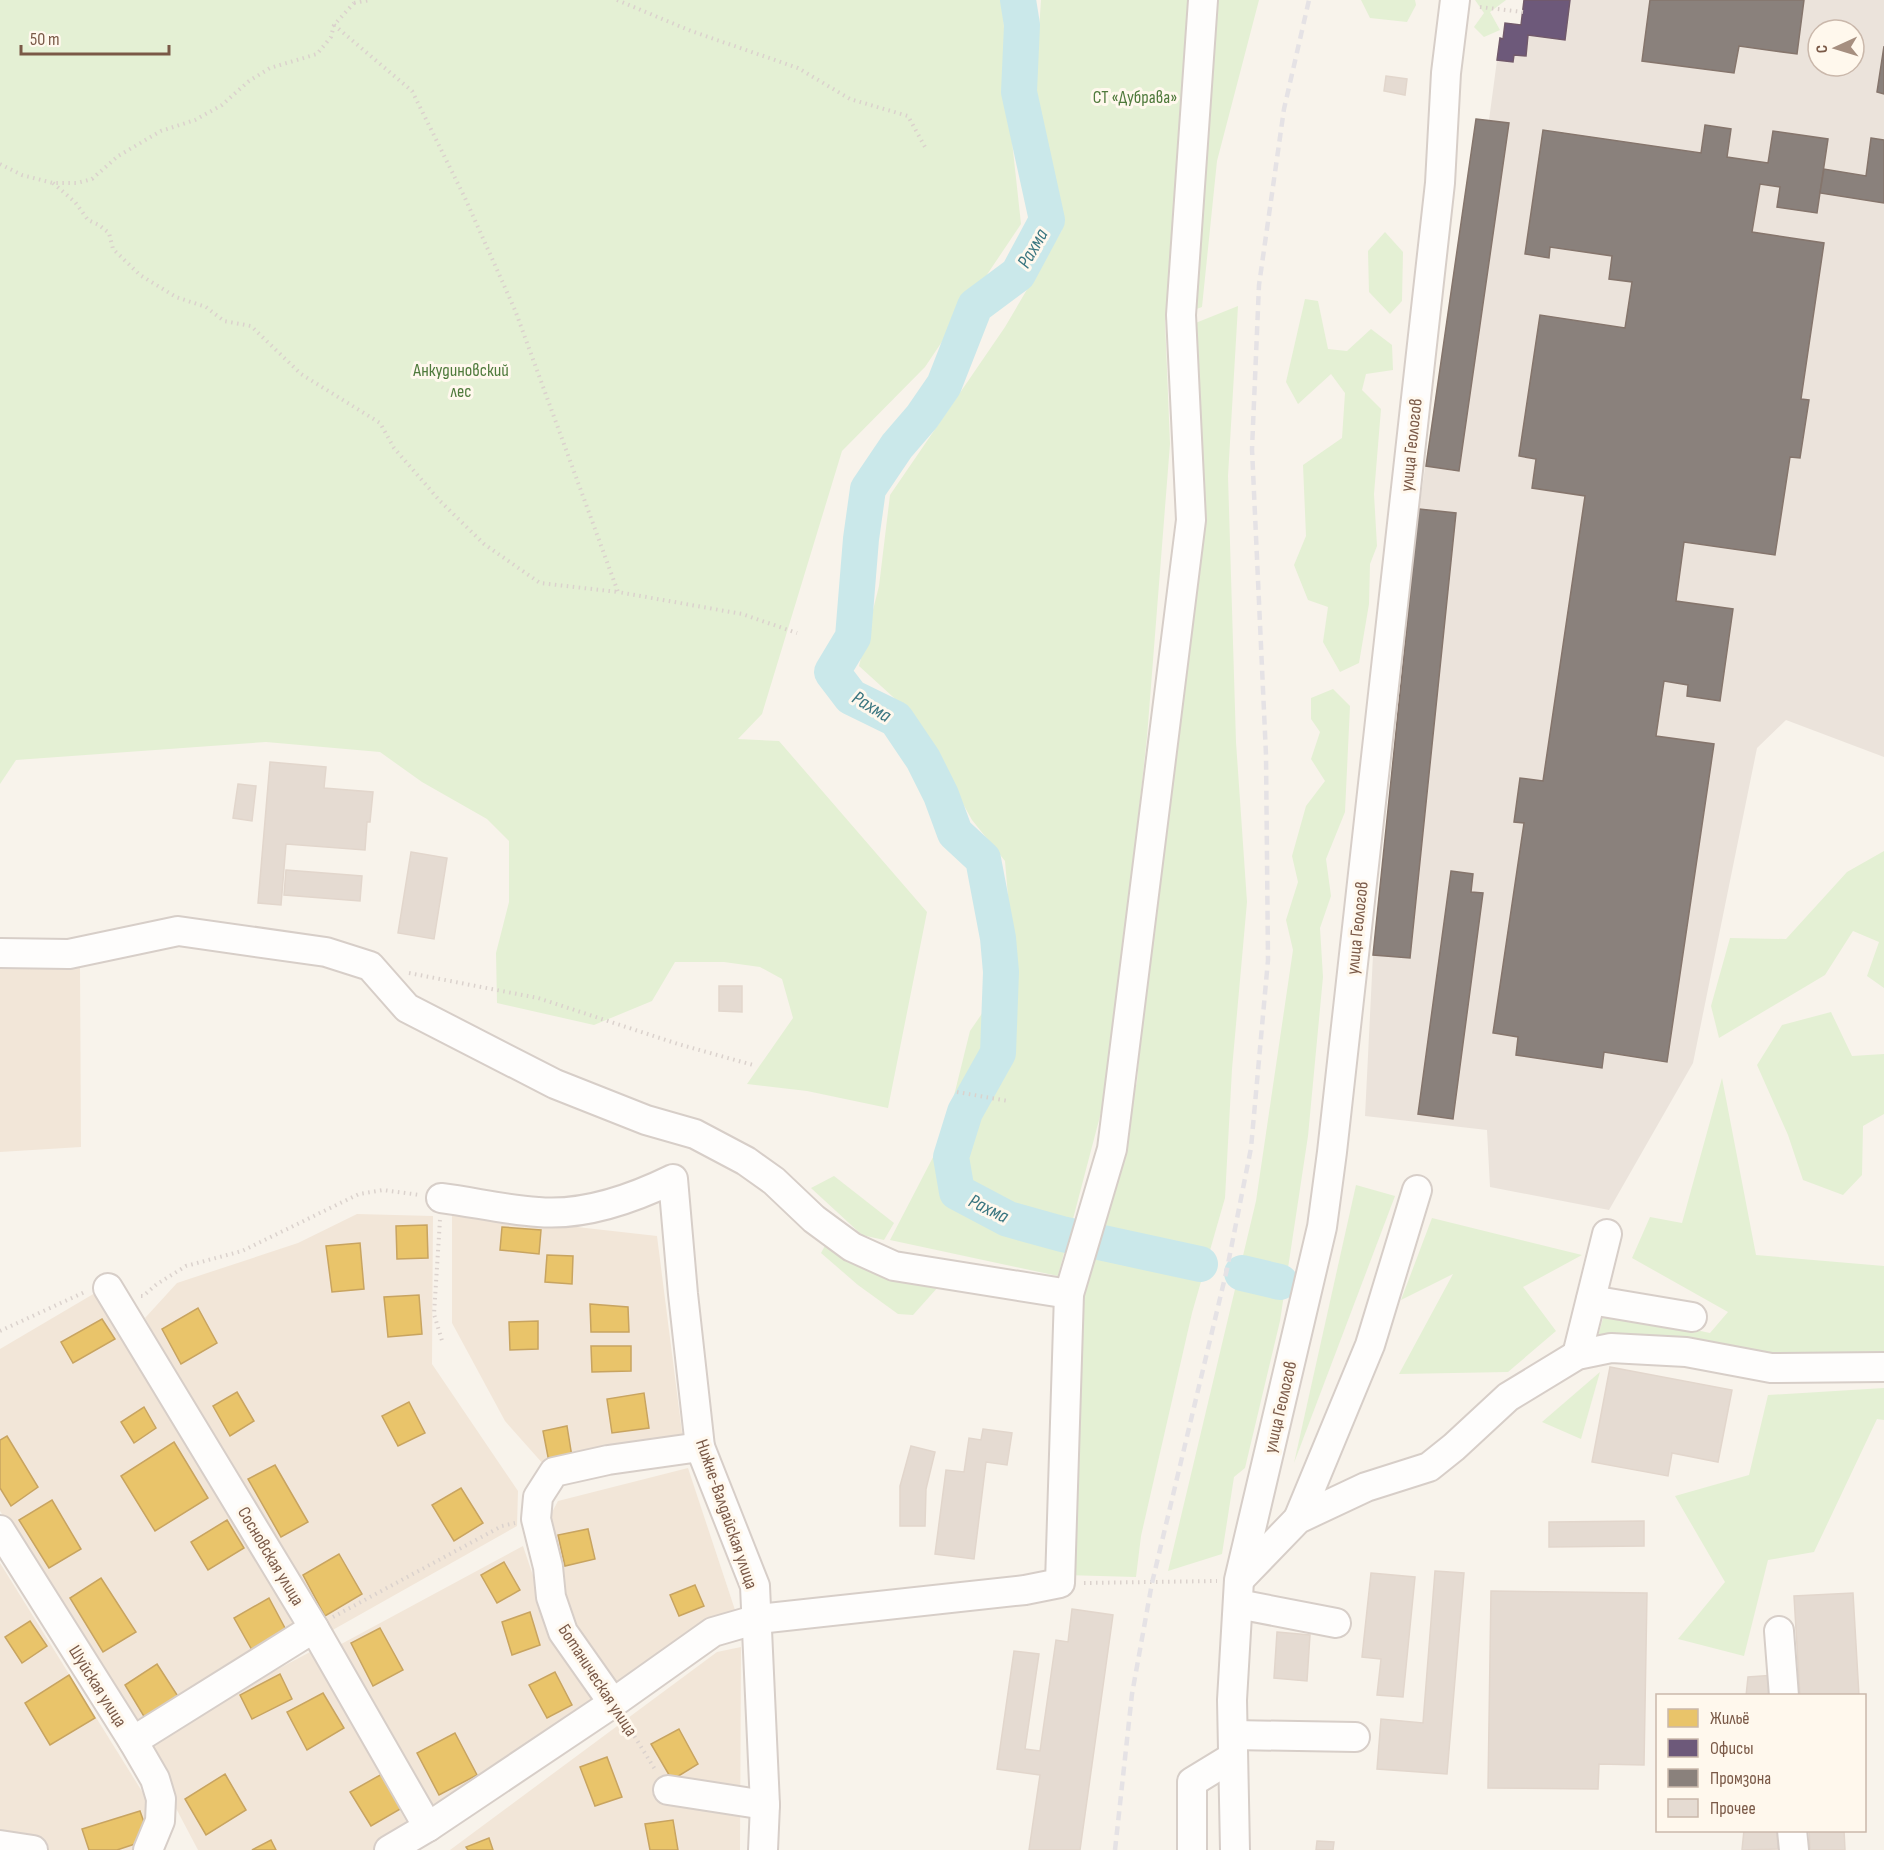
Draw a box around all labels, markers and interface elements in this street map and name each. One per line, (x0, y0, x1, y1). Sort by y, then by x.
scale bar (21, 18, 170, 56)
north arrow (1806, 18, 1866, 78)
text: 50 m (30, 29, 60, 50)
text: С (1813, 44, 1832, 54)
park label: СТ «Дубрава» (1093, 87, 1177, 108)
water label: Рахма (1012, 225, 1054, 272)
park label: Анкудиновский лес (412, 360, 509, 402)
street label: улица Геологов (1396, 397, 1427, 493)
water label: Рахма (848, 686, 895, 728)
street label: улица Геологов (1342, 880, 1373, 976)
water label: Рахма (965, 1189, 1012, 1229)
street label: улица Геологов (1260, 1359, 1301, 1455)
street label: Нижне-Валдайская улица (691, 1437, 762, 1592)
street label: Сосновская улица (233, 1503, 308, 1609)
street label: Ботаническая улица (554, 1620, 642, 1740)
street label: Шуйская улица (64, 1641, 131, 1731)
legend (1656, 1694, 1866, 1832)
text: Жильё (1710, 1708, 1750, 1729)
text: Офисы (1710, 1738, 1754, 1759)
text: Промзона (1710, 1768, 1771, 1789)
text: Прочее (1710, 1798, 1756, 1819)

